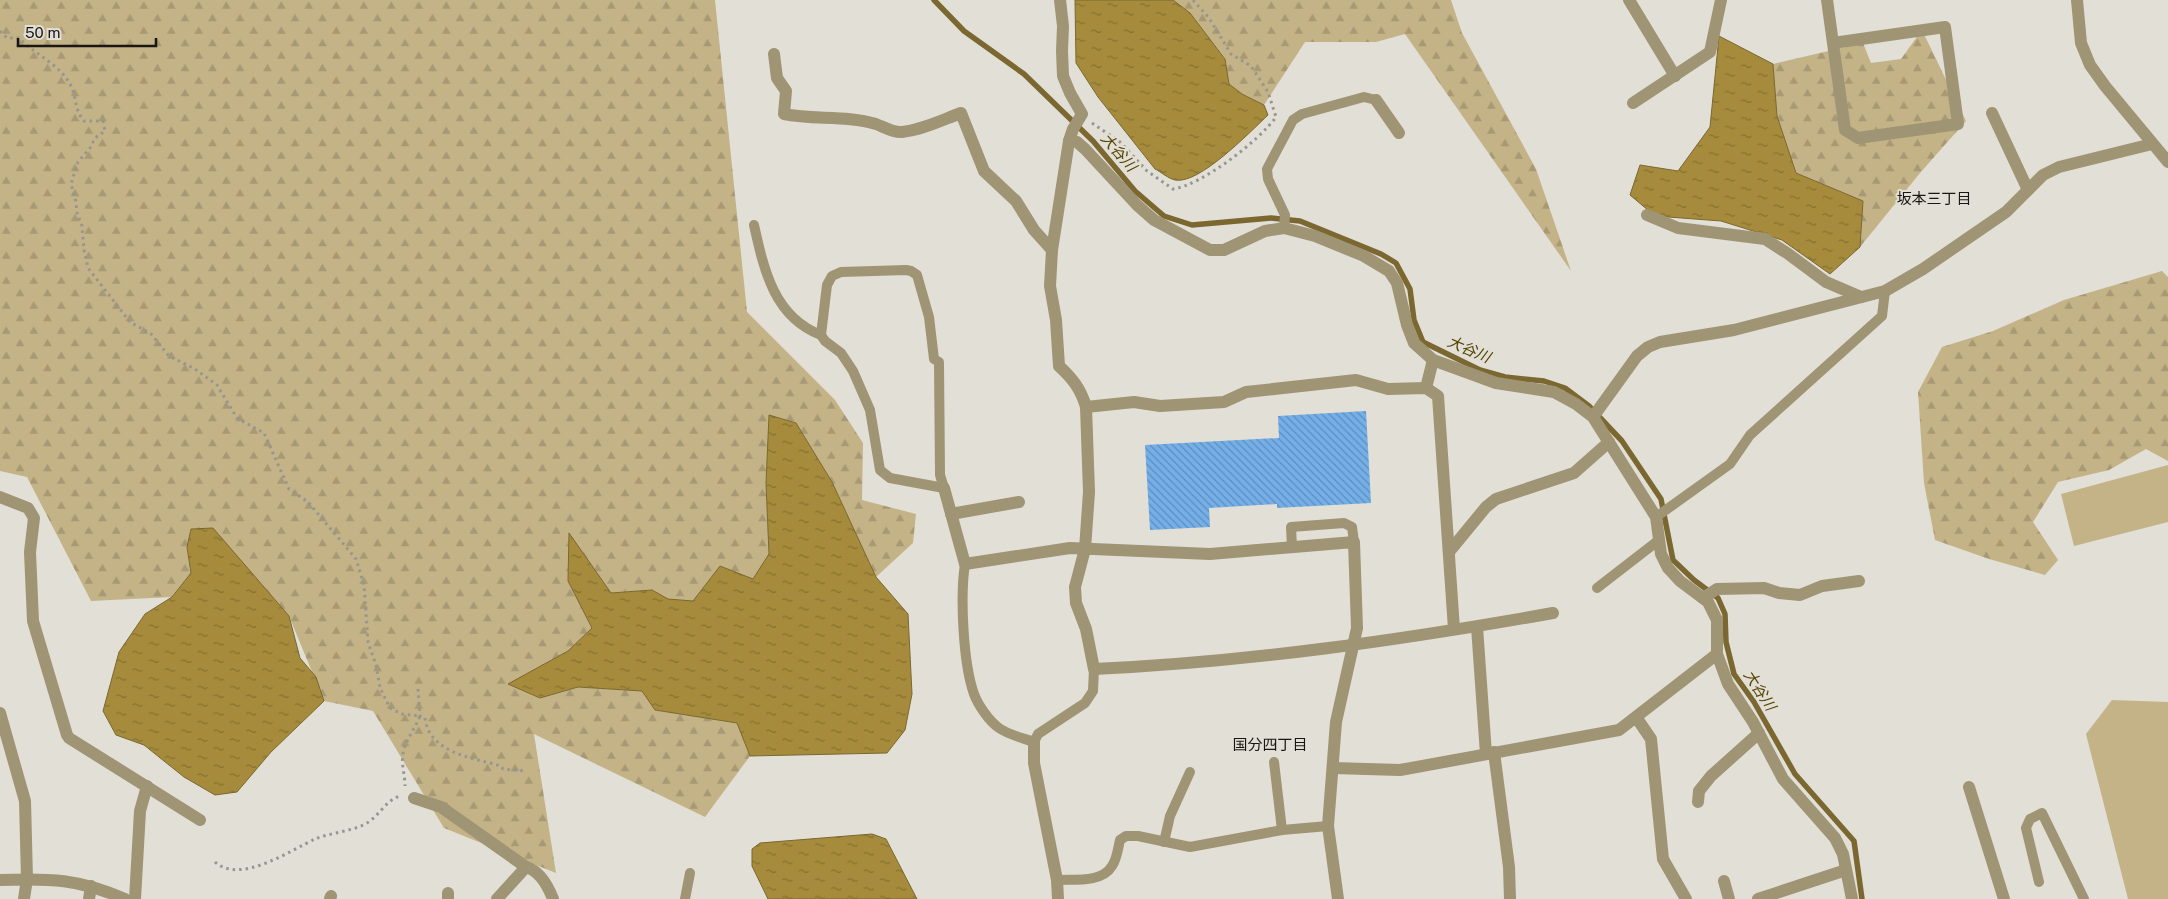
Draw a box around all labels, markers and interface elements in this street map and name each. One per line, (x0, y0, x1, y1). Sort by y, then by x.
scale bar (18, 15, 155, 47)
text: 50 m (25, 24, 60, 41)
water label: 大谷川 (1098, 129, 1141, 176)
district label: 坂本三丁目 (1896, 190, 1972, 207)
water label: 大谷川 (1445, 332, 1495, 366)
water label: 大谷川 (1741, 666, 1780, 715)
district label: 国分四丁目 (1232, 736, 1308, 753)

